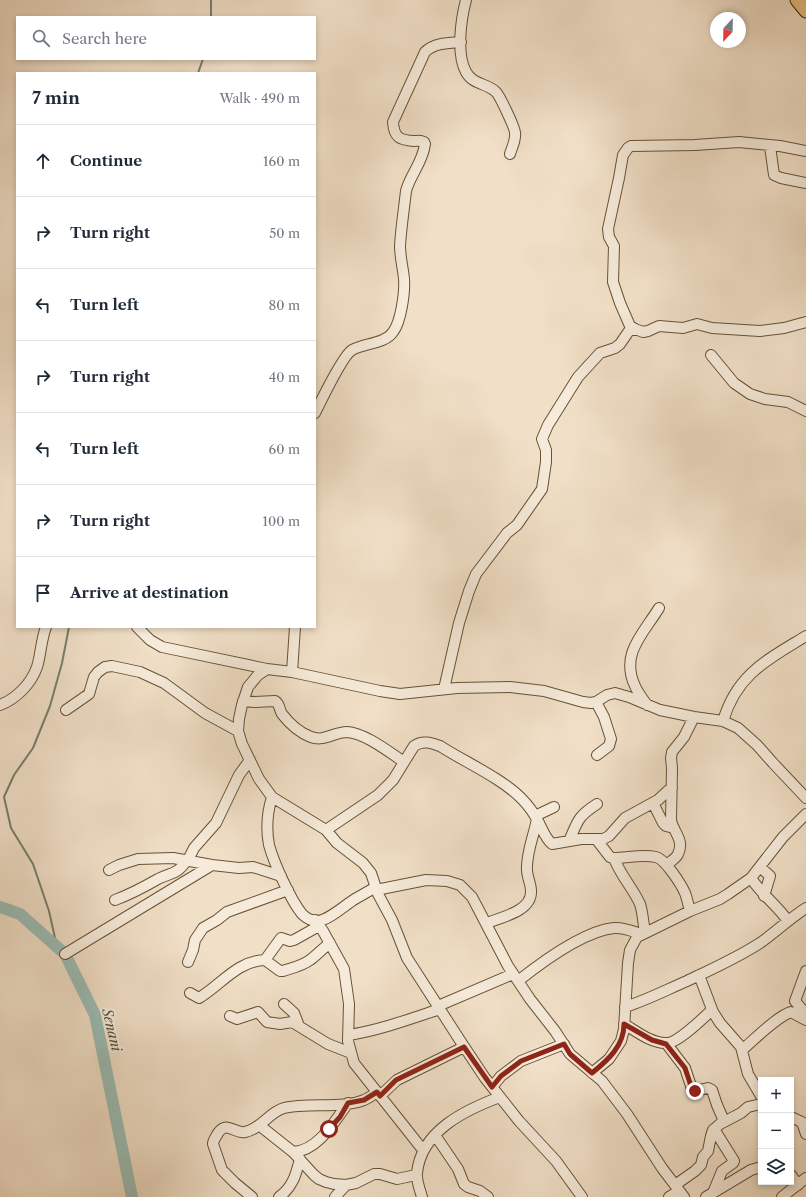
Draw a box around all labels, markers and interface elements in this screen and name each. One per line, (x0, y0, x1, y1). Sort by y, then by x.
north arrow (710, 12, 746, 48)
search box (16, 16, 316, 60)
icon: search (30, 27, 52, 49)
text: Search here (62, 29, 147, 48)
text: 7 min (32, 88, 80, 108)
text: Walk · 490 m (219, 90, 300, 106)
icon: ahead (32, 150, 54, 172)
text: Continue (70, 151, 142, 170)
text: 160 m (263, 153, 300, 169)
icon: right (32, 222, 54, 244)
text: Turn right (70, 223, 150, 242)
text: 50 m (269, 225, 300, 241)
icon: left (32, 294, 54, 316)
text: Turn left (70, 295, 139, 314)
text: 80 m (268, 297, 300, 313)
icon: right (32, 366, 54, 388)
text: Turn right (70, 367, 150, 386)
text: 40 m (269, 369, 300, 385)
icon: left (32, 438, 54, 460)
text: Turn left (70, 439, 139, 458)
text: 60 m (269, 441, 300, 457)
icon: right (32, 510, 54, 532)
text: Turn right (70, 511, 150, 530)
text: 100 m (262, 513, 300, 529)
icon: arrive (32, 582, 54, 604)
text: Arrive at destination (70, 583, 229, 602)
water label: Senani (98, 1006, 126, 1055)
map controls (758, 1077, 794, 1185)
button: + (758, 1077, 794, 1113)
route end (686, 1082, 704, 1100)
button: − (758, 1113, 794, 1149)
route start (320, 1120, 338, 1138)
button: layers (758, 1149, 794, 1185)

